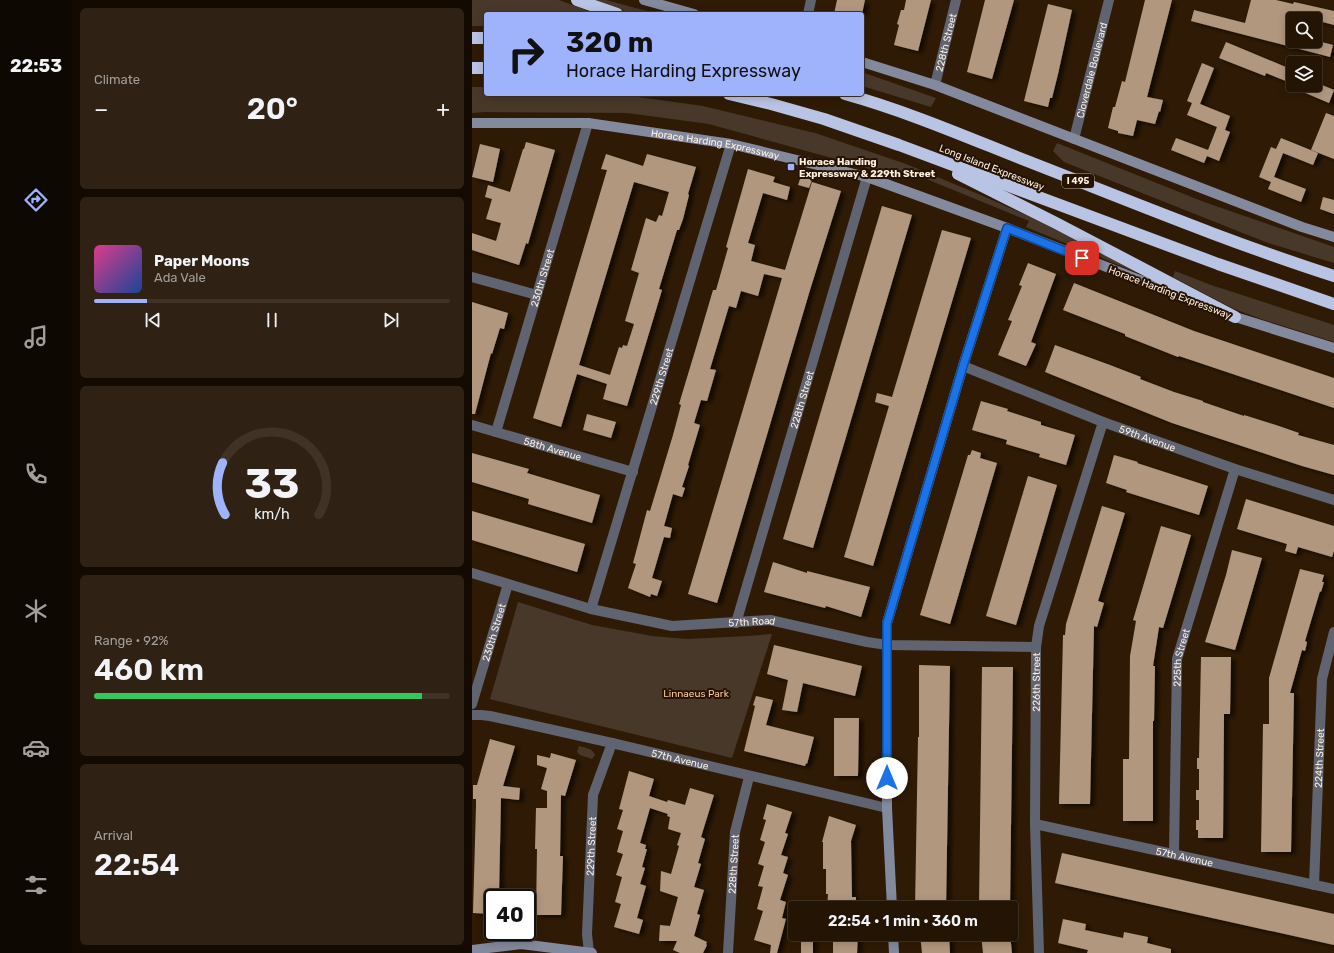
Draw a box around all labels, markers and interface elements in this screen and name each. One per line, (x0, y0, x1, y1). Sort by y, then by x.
street label: 228th Street (934, 12, 960, 73)
map controls (1286, 12, 1322, 92)
button: search (1286, 12, 1322, 48)
street label: Cloverdale Boulevard (1075, 21, 1110, 119)
text: 320 m (566, 26, 653, 59)
icon: right (500, 28, 552, 80)
text: 22:53 (10, 55, 62, 77)
button: layers (1286, 56, 1322, 92)
text: Horace Harding Expressway (566, 60, 801, 82)
text: Climate (94, 72, 140, 87)
text: 20° (247, 91, 298, 127)
text: − (94, 96, 108, 123)
text: + (436, 96, 450, 123)
street label: Horace Harding Expressway (650, 127, 781, 163)
street label: Long Island Expressway (937, 142, 1046, 194)
place label: Horace Harding Expressway & 229th Street (799, 156, 936, 180)
marker: Horace Harding Expressway & 229th Street (786, 162, 796, 172)
road number: I 495 (1062, 174, 1094, 188)
icon: directions (22, 186, 50, 214)
pin (1065, 241, 1099, 275)
icon: arrive (1071, 247, 1093, 269)
street label: 230th Street (529, 248, 557, 308)
text: Paper Moons (154, 252, 250, 270)
street label: Horace Harding Expressway (1107, 264, 1233, 322)
text: Ada Vale (154, 270, 206, 285)
icon: previous (142, 309, 164, 331)
icon: pause (261, 309, 283, 331)
icon: next (380, 309, 402, 331)
icon: music (22, 323, 50, 351)
street label: 229th Street (648, 346, 676, 407)
street label: 228th Street (788, 369, 817, 430)
street label: 59th Avenue (1117, 423, 1177, 454)
street label: 58th Avenue (522, 435, 583, 464)
text: 33 (245, 458, 299, 507)
icon: phone (22, 460, 50, 488)
text: km/h (254, 505, 290, 522)
icon: climate (22, 597, 50, 625)
street label: 230th Street (480, 602, 509, 663)
street label: 57th Road (728, 615, 776, 630)
street label: 225th Street (1172, 627, 1193, 687)
text: Range · 92% (94, 633, 169, 648)
text: 460 km (94, 652, 204, 688)
street label: 226th Street (1031, 652, 1043, 712)
park label: Linnaeus Park (663, 688, 730, 700)
street label: 224th Street (1313, 728, 1327, 788)
icon: car (22, 734, 50, 762)
street label: 57th Avenue (650, 748, 710, 773)
position arrow (866, 757, 908, 799)
street label: 229th Street (585, 816, 599, 876)
text: Arrival (94, 828, 133, 843)
street label: 228th Street (726, 834, 742, 894)
street label: 57th Avenue (1155, 845, 1214, 870)
text: 22:54 (94, 847, 180, 883)
icon: filters (22, 871, 50, 899)
speed limit sign: 40 (484, 889, 536, 941)
text: 22:54 · 1 min · 360 m (828, 912, 978, 930)

